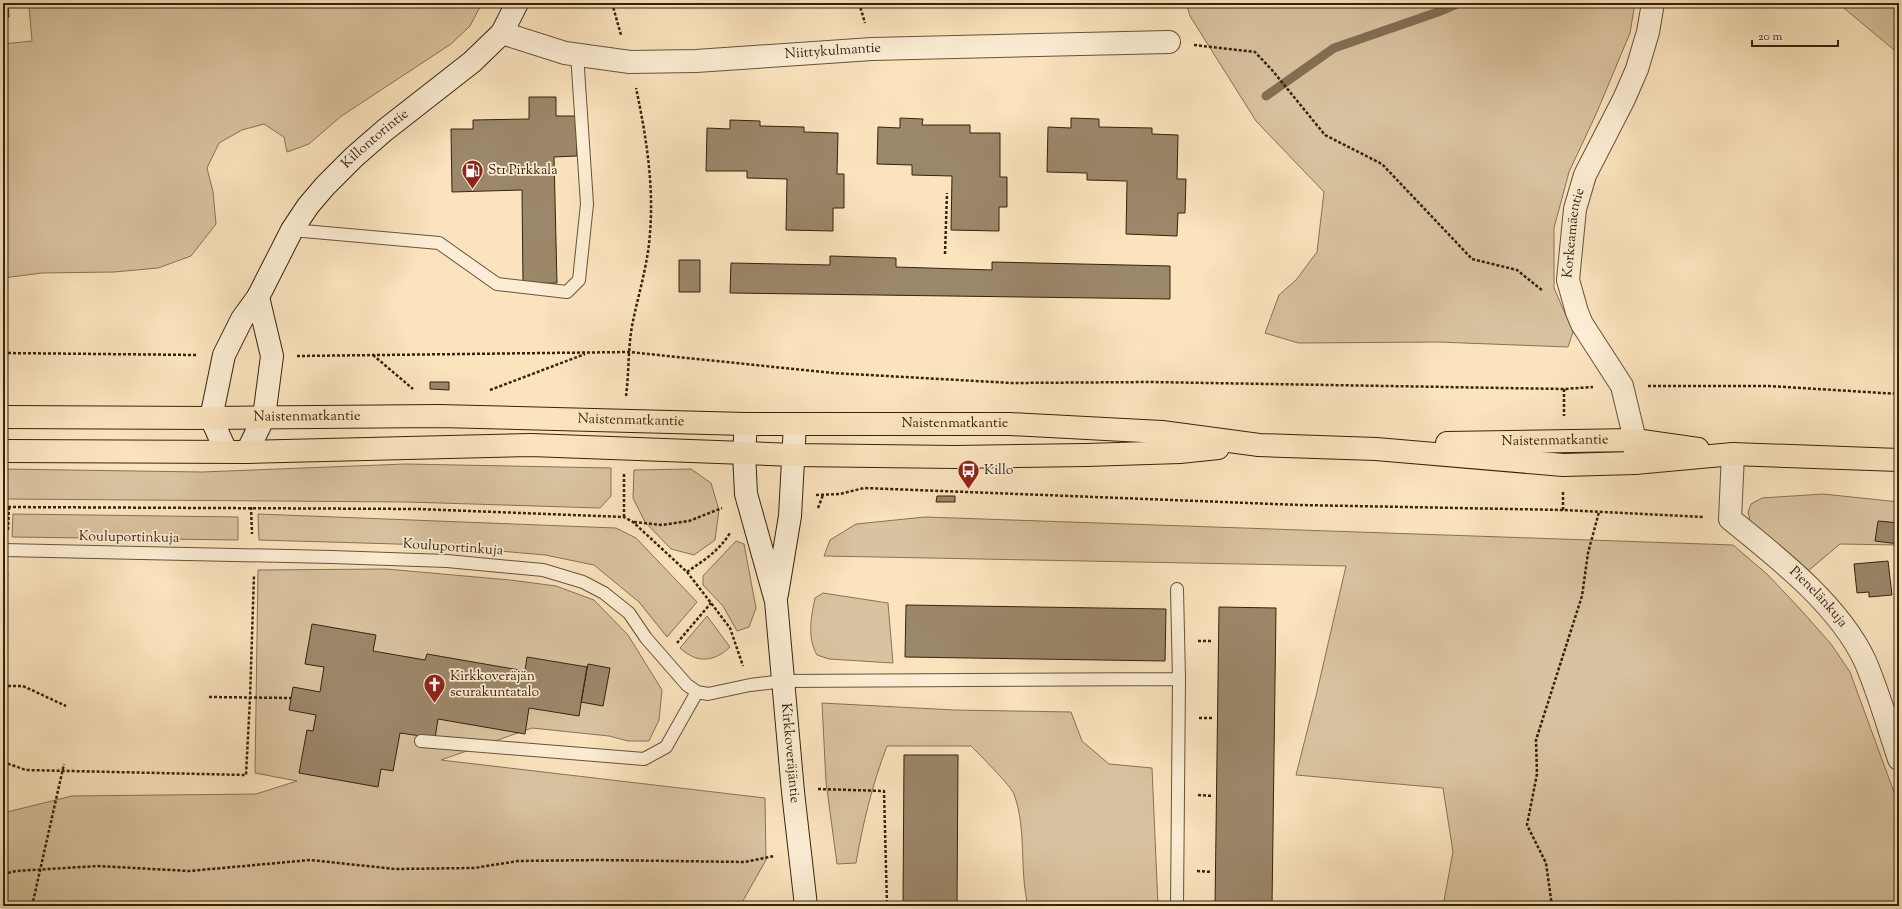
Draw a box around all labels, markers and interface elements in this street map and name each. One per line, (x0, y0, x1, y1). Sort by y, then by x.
scale bar (1752, 22, 1838, 48)
text: 20 m (1758, 28, 1783, 46)
street label: Niittykulmantie (784, 39, 881, 65)
street label: Killontorintie (337, 105, 413, 174)
fuel station icon: St1 Pirkkala (459, 158, 485, 191)
place label: St1 Pirkkala (488, 161, 558, 181)
street label: Korkeamäentie (1558, 186, 1591, 279)
street label: Naistenmatkantie (253, 407, 361, 428)
street label: Naistenmatkantie (577, 410, 685, 432)
street label: Naistenmatkantie (901, 414, 1008, 434)
street label: Naistenmatkantie (1501, 430, 1609, 452)
bus stop icon: Killo (955, 458, 981, 491)
place label: Killo (984, 461, 1014, 481)
street label: Kouluportinkuja (79, 527, 180, 549)
street label: Kouluportinkuja (402, 535, 504, 562)
street label: Pienelänkuja (1784, 562, 1852, 633)
place label: Kirkkoveräjän seurakuntatalo (450, 667, 539, 703)
church icon: Kirkkoveräjän seurakuntatalo (422, 672, 448, 705)
street label: Kirkkoveräjäntie (775, 702, 804, 804)

